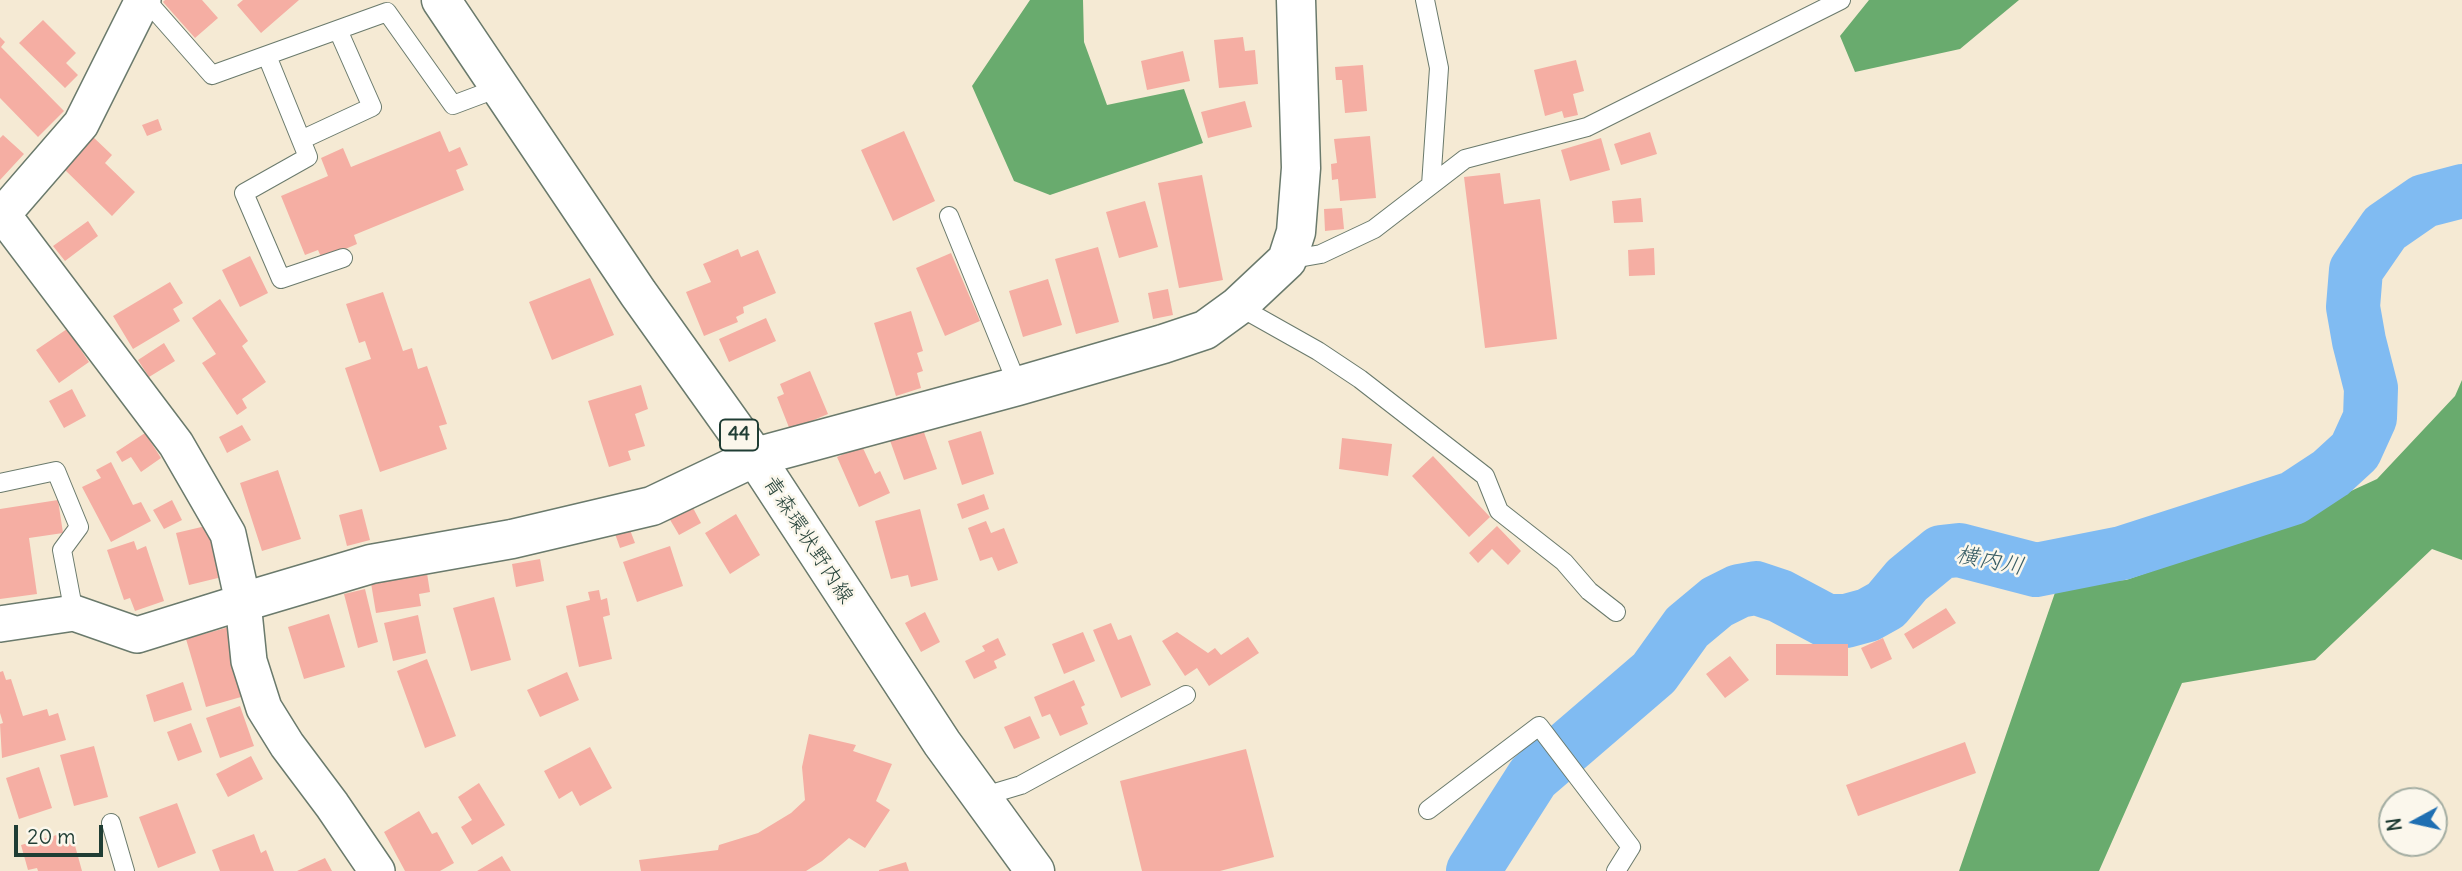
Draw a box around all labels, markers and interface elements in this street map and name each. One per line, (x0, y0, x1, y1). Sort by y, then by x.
road number: 44 (720, 420, 758, 450)
street label: 青森環状野内線 (757, 471, 859, 609)
water label: 横内川 (1954, 541, 2026, 581)
north arrow (2378, 787, 2448, 857)
scale bar (18, 812, 107, 856)
text: N (2381, 816, 2407, 833)
text: 20 m (27, 823, 76, 850)

